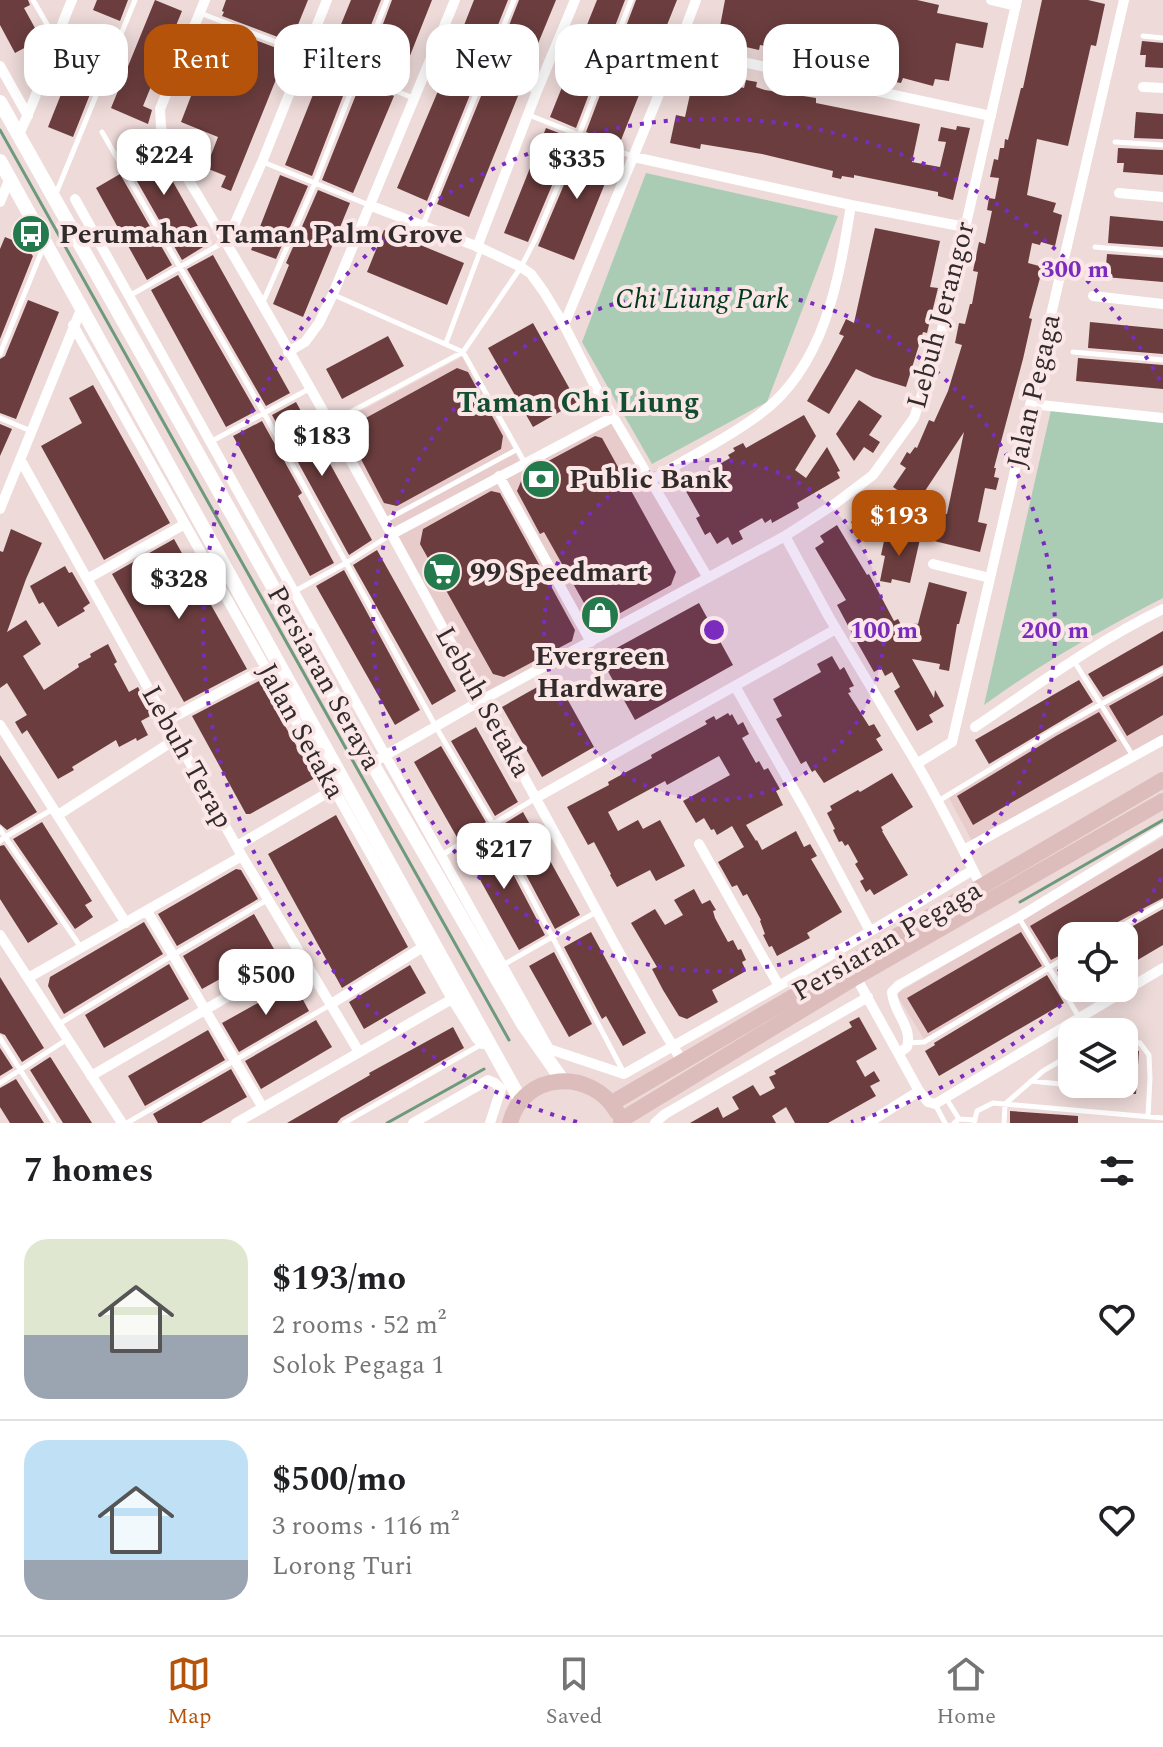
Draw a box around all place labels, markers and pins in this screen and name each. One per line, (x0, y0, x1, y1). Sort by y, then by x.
pin: $224 (117, 129, 211, 197)
pin: $335 (530, 133, 624, 201)
bus stop icon: Perumahan Taman Palm Grove (10, 213, 52, 255)
place label: Perumahan Taman Palm Grove (59, 213, 463, 256)
pin: $183 (275, 410, 369, 478)
bank icon: Public Bank (520, 458, 562, 500)
place label: Public Bank (569, 458, 729, 501)
pin: $193 (852, 490, 946, 558)
supermarket icon: 99 Speedmart (421, 551, 463, 593)
place label: 99 Speedmart (470, 551, 649, 594)
pin: $328 (132, 553, 226, 621)
shop icon: Evergreen Hardware (579, 594, 621, 636)
centre of rings (700, 616, 728, 644)
place label: Evergreen Hardware (535, 635, 665, 710)
pin: $217 (457, 823, 551, 891)
pin: $500 (219, 949, 313, 1017)

